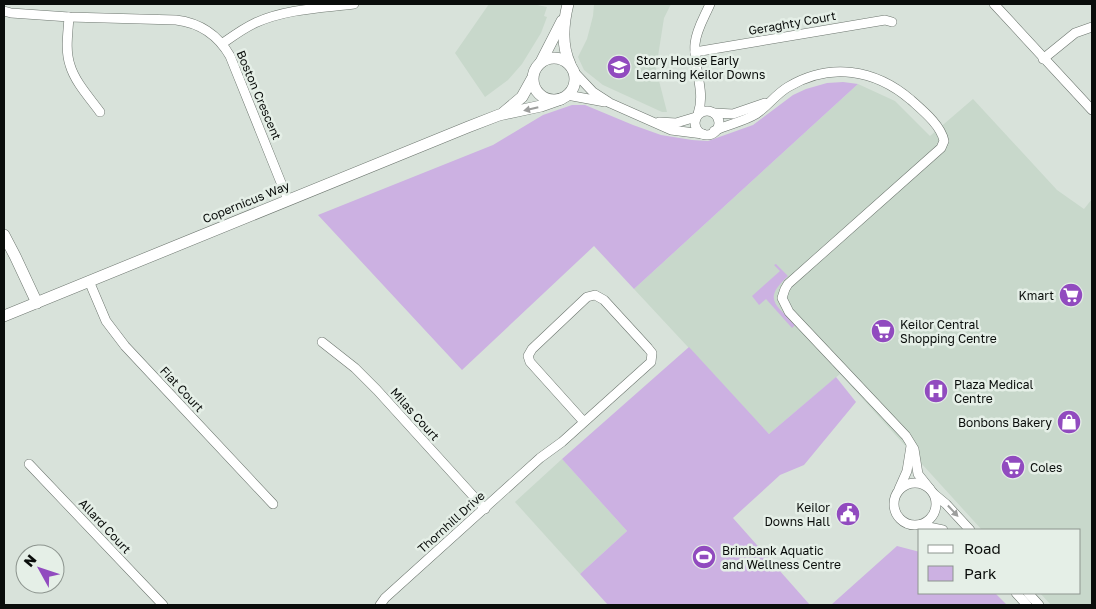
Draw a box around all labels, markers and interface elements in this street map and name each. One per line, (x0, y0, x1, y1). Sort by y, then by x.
street label: Geraghty Court (747, 8, 837, 38)
street label: Boston Crescent (233, 48, 285, 142)
place label: Story House Early Learning Keilor Downs (636, 53, 765, 82)
school or university icon: Story House Early Learning Keilor Downs (606, 54, 632, 80)
one-way arrow (523, 105, 538, 113)
street label: Copernicus Way (200, 178, 292, 226)
supermarket icon: Kmart (1058, 282, 1084, 308)
place label: Kmart (1019, 288, 1054, 303)
place label: Keilor Central Shopping Centre (900, 317, 997, 346)
supermarket icon: Keilor Central Shopping Centre (870, 318, 896, 344)
street label: Fiat Court (157, 363, 207, 415)
place label: Plaza Medical Centre (954, 377, 1034, 406)
hospital icon: Plaza Medical Centre (923, 378, 949, 404)
street label: Milas Court (387, 385, 443, 444)
shop icon: Bonbons Bakery (1056, 409, 1082, 435)
place label: Bonbons Bakery (958, 415, 1052, 430)
supermarket icon: Coles (1000, 454, 1026, 480)
place label: Coles (1030, 460, 1062, 475)
street label: Thornhill Drive (414, 488, 488, 556)
street label: Allard Court (76, 495, 134, 557)
place label: Keilor Downs Hall (764, 500, 830, 529)
public building icon: Keilor Downs Hall (835, 501, 861, 527)
one-way arrow (947, 505, 959, 517)
legend (918, 529, 1081, 594)
text: Road (964, 539, 1001, 557)
place label: Brimbank Aquatic and Wellness Centre (722, 543, 841, 572)
north arrow (15, 544, 65, 594)
sports icon: Brimbank Aquatic and Wellness Centre (691, 544, 717, 570)
text: N (20, 551, 40, 570)
text: Park (964, 564, 997, 582)

